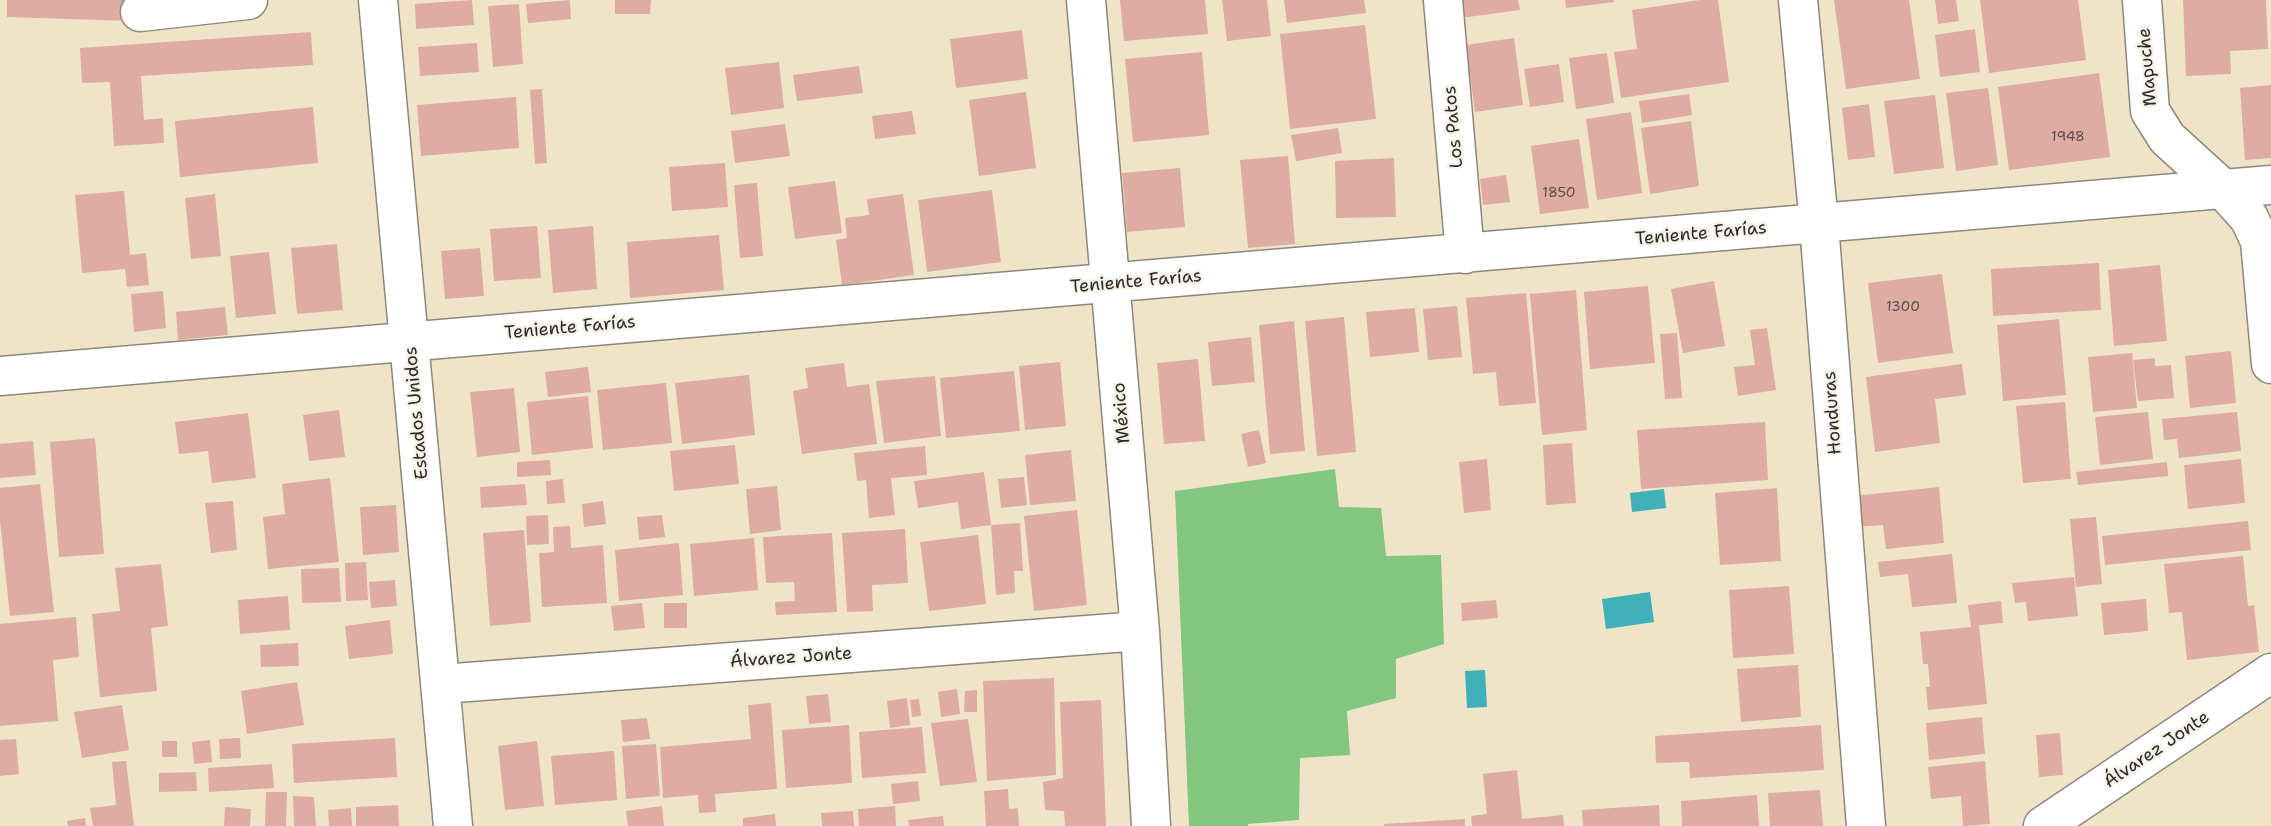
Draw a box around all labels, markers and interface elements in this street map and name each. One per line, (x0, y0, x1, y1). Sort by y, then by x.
street label: Mapuche (2134, 27, 2162, 107)
street label: Los Patos (1440, 85, 1468, 169)
house number: 1948 (2051, 129, 2085, 145)
house number: 1850 (1542, 185, 1576, 201)
street label: Teniente Farías (1634, 217, 1768, 251)
street label: Teniente Farías (1069, 265, 1203, 299)
house number: 1300 (1886, 299, 1920, 315)
street label: Teniente Farías (503, 311, 637, 345)
street label: Estados Unidos (400, 346, 434, 480)
street label: Honduras (1819, 371, 1847, 455)
street label: México (1109, 382, 1135, 444)
street label: Álvarez Jonte (729, 643, 853, 673)
street label: Álvarez Jonte (2100, 707, 2214, 793)

